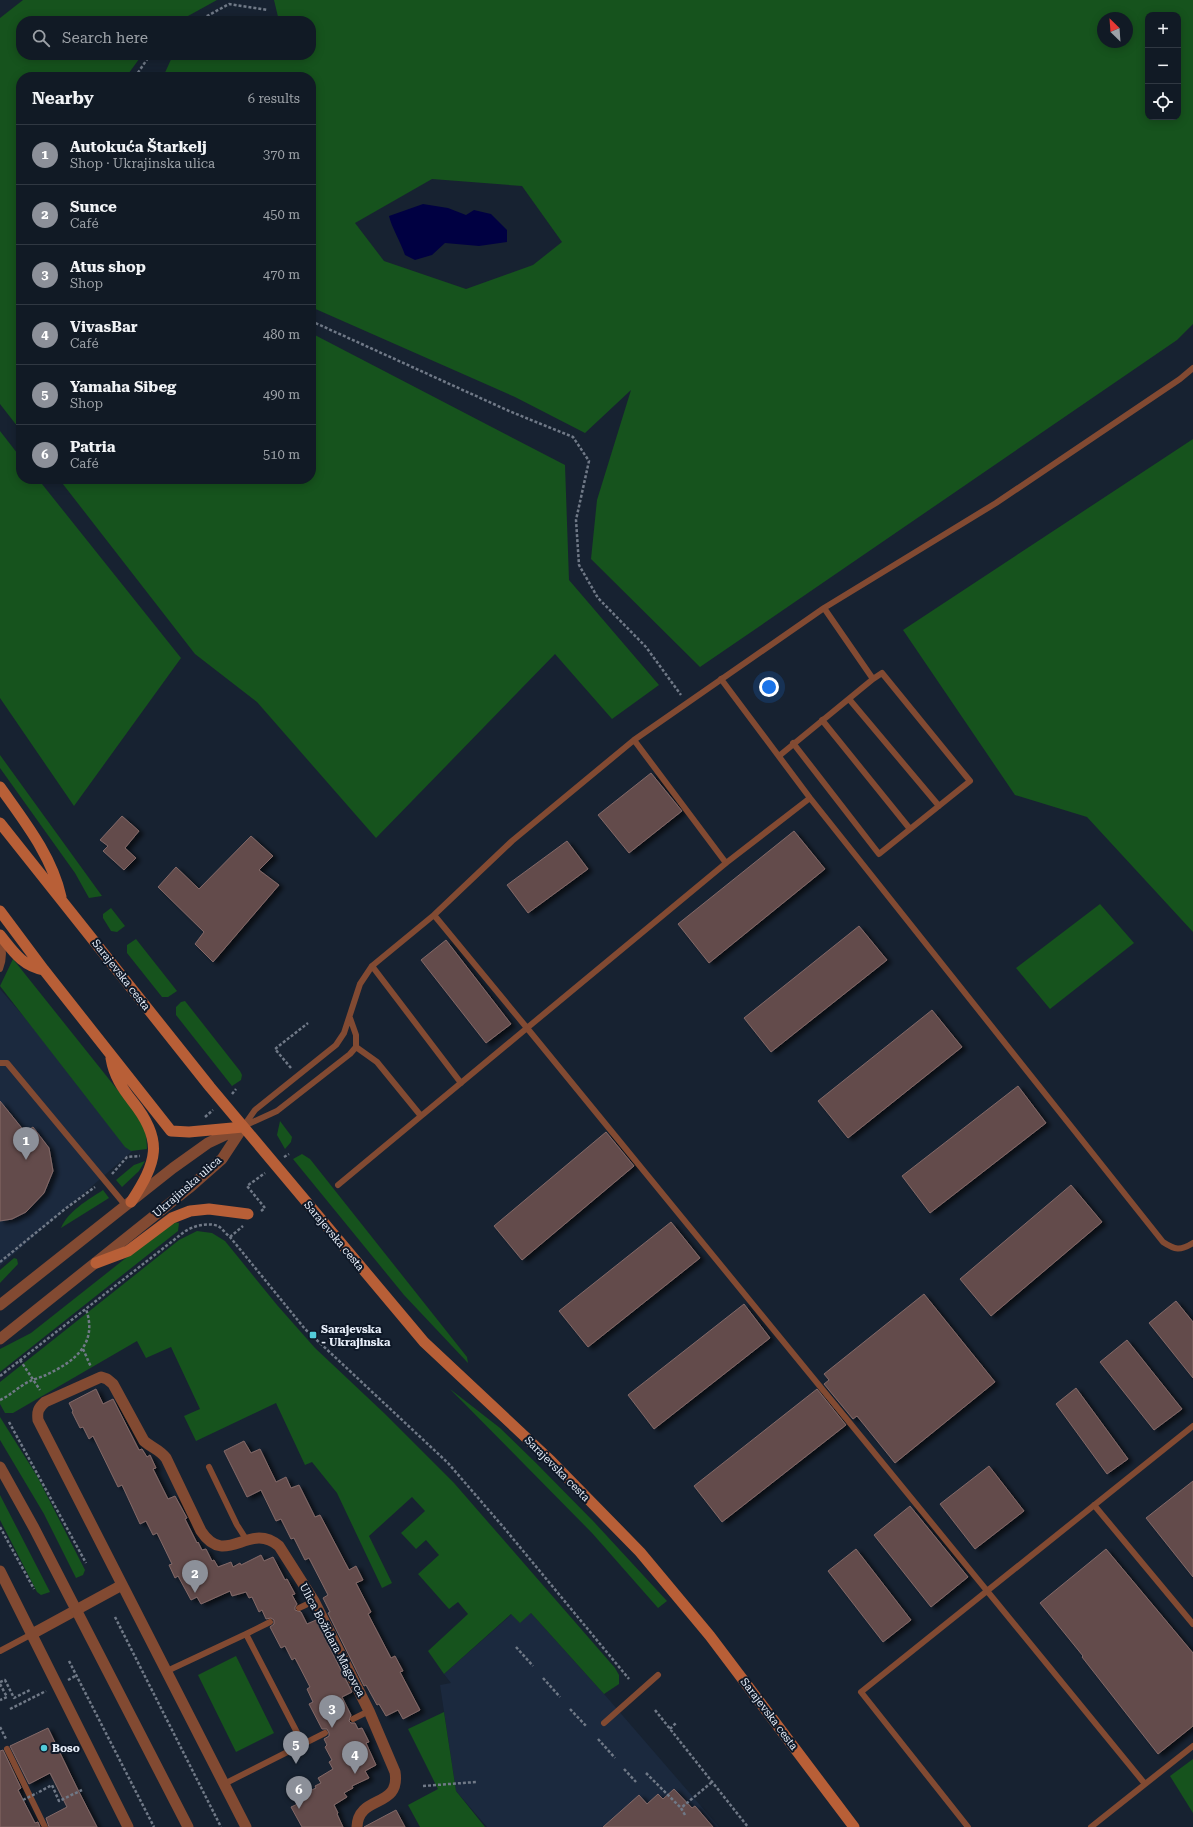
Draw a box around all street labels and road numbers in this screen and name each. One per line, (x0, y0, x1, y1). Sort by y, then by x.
street label: Sarajevska cesta (89, 937, 153, 1013)
street label: Ukrajinska ulica (150, 1154, 224, 1220)
street label: Sarajevska cesta (301, 1199, 367, 1273)
street label: Sarajevska cesta (522, 1434, 592, 1504)
street label: Ulica Božidara Magovca (296, 1581, 368, 1699)
street label: Sarajevska cesta (738, 1675, 800, 1753)

